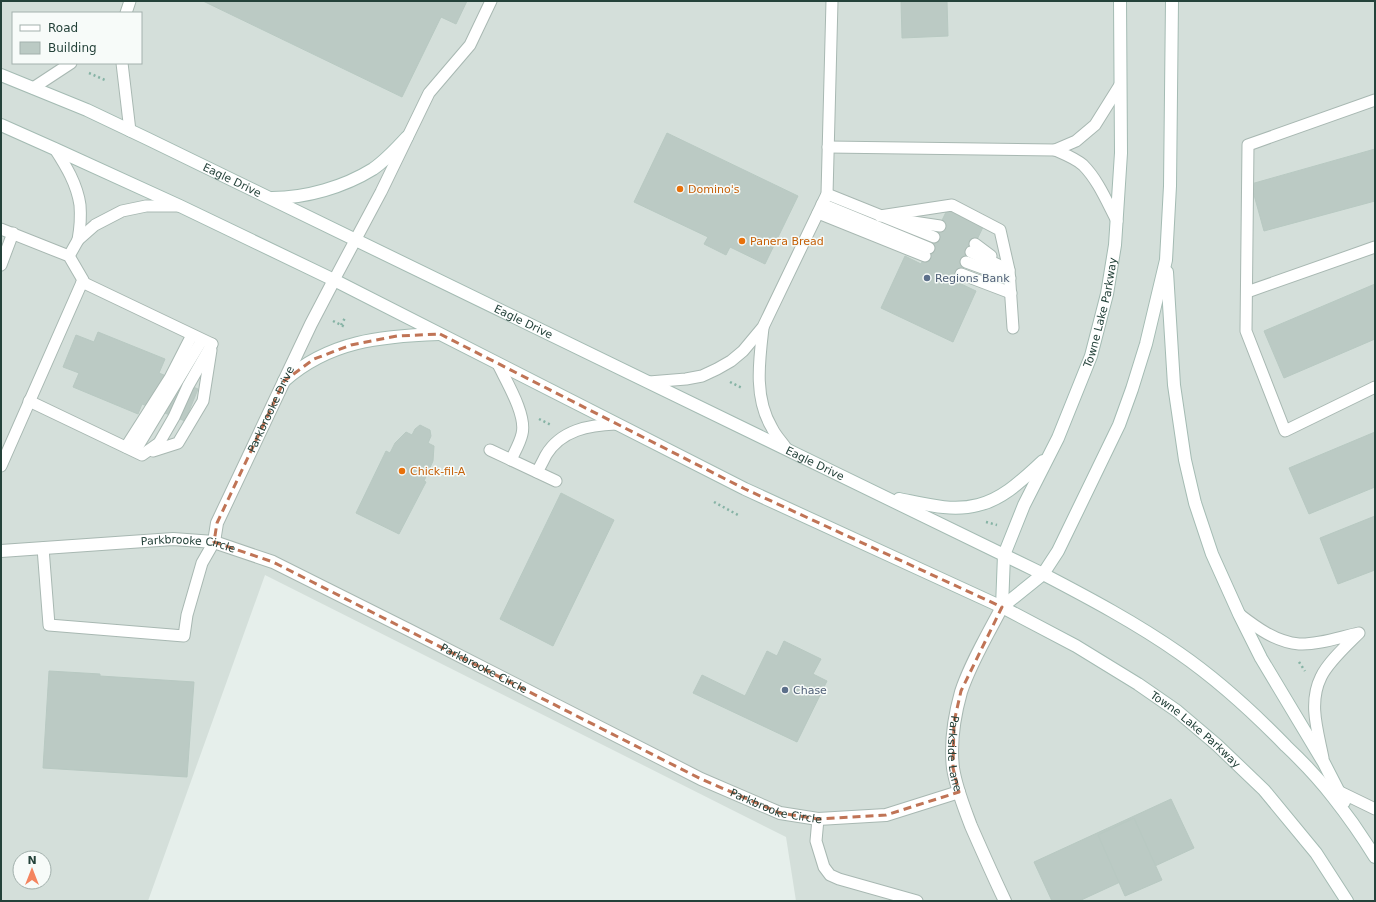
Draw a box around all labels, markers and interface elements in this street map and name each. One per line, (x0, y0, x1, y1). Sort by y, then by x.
legend (12, 12, 142, 64)
text: Road (48, 21, 78, 35)
text: Building (48, 41, 97, 55)
street label: Eagle Drive (201, 160, 264, 200)
place label: Domino's (688, 183, 740, 196)
marker: Domino's (675, 184, 685, 194)
place label: Panera Bread (750, 235, 824, 248)
marker: Panera Bread (737, 236, 747, 246)
street label: Towne Lake Parkway (1080, 256, 1119, 370)
place label: Regions Bank (935, 272, 1010, 285)
marker: Regions Bank (922, 273, 932, 283)
street label: Eagle Drive (492, 302, 555, 341)
street label: Parkbrooke Drive (245, 364, 297, 455)
street label: Eagle Drive (784, 443, 847, 483)
place label: Chick-fil-A (410, 465, 466, 478)
marker: Chick-fil-A (397, 466, 407, 476)
street label: Parkbrooke Circle (140, 532, 237, 555)
street label: Parkbrooke Circle (438, 641, 530, 696)
place label: Chase (793, 684, 827, 697)
marker: Chase (780, 685, 790, 695)
street label: Towne Lake Parkway (1147, 688, 1244, 771)
street label: Parkside Lane (945, 715, 965, 793)
street label: Parkbrooke Circle (728, 786, 822, 826)
north arrow (12, 850, 52, 890)
text: N (27, 854, 37, 867)

